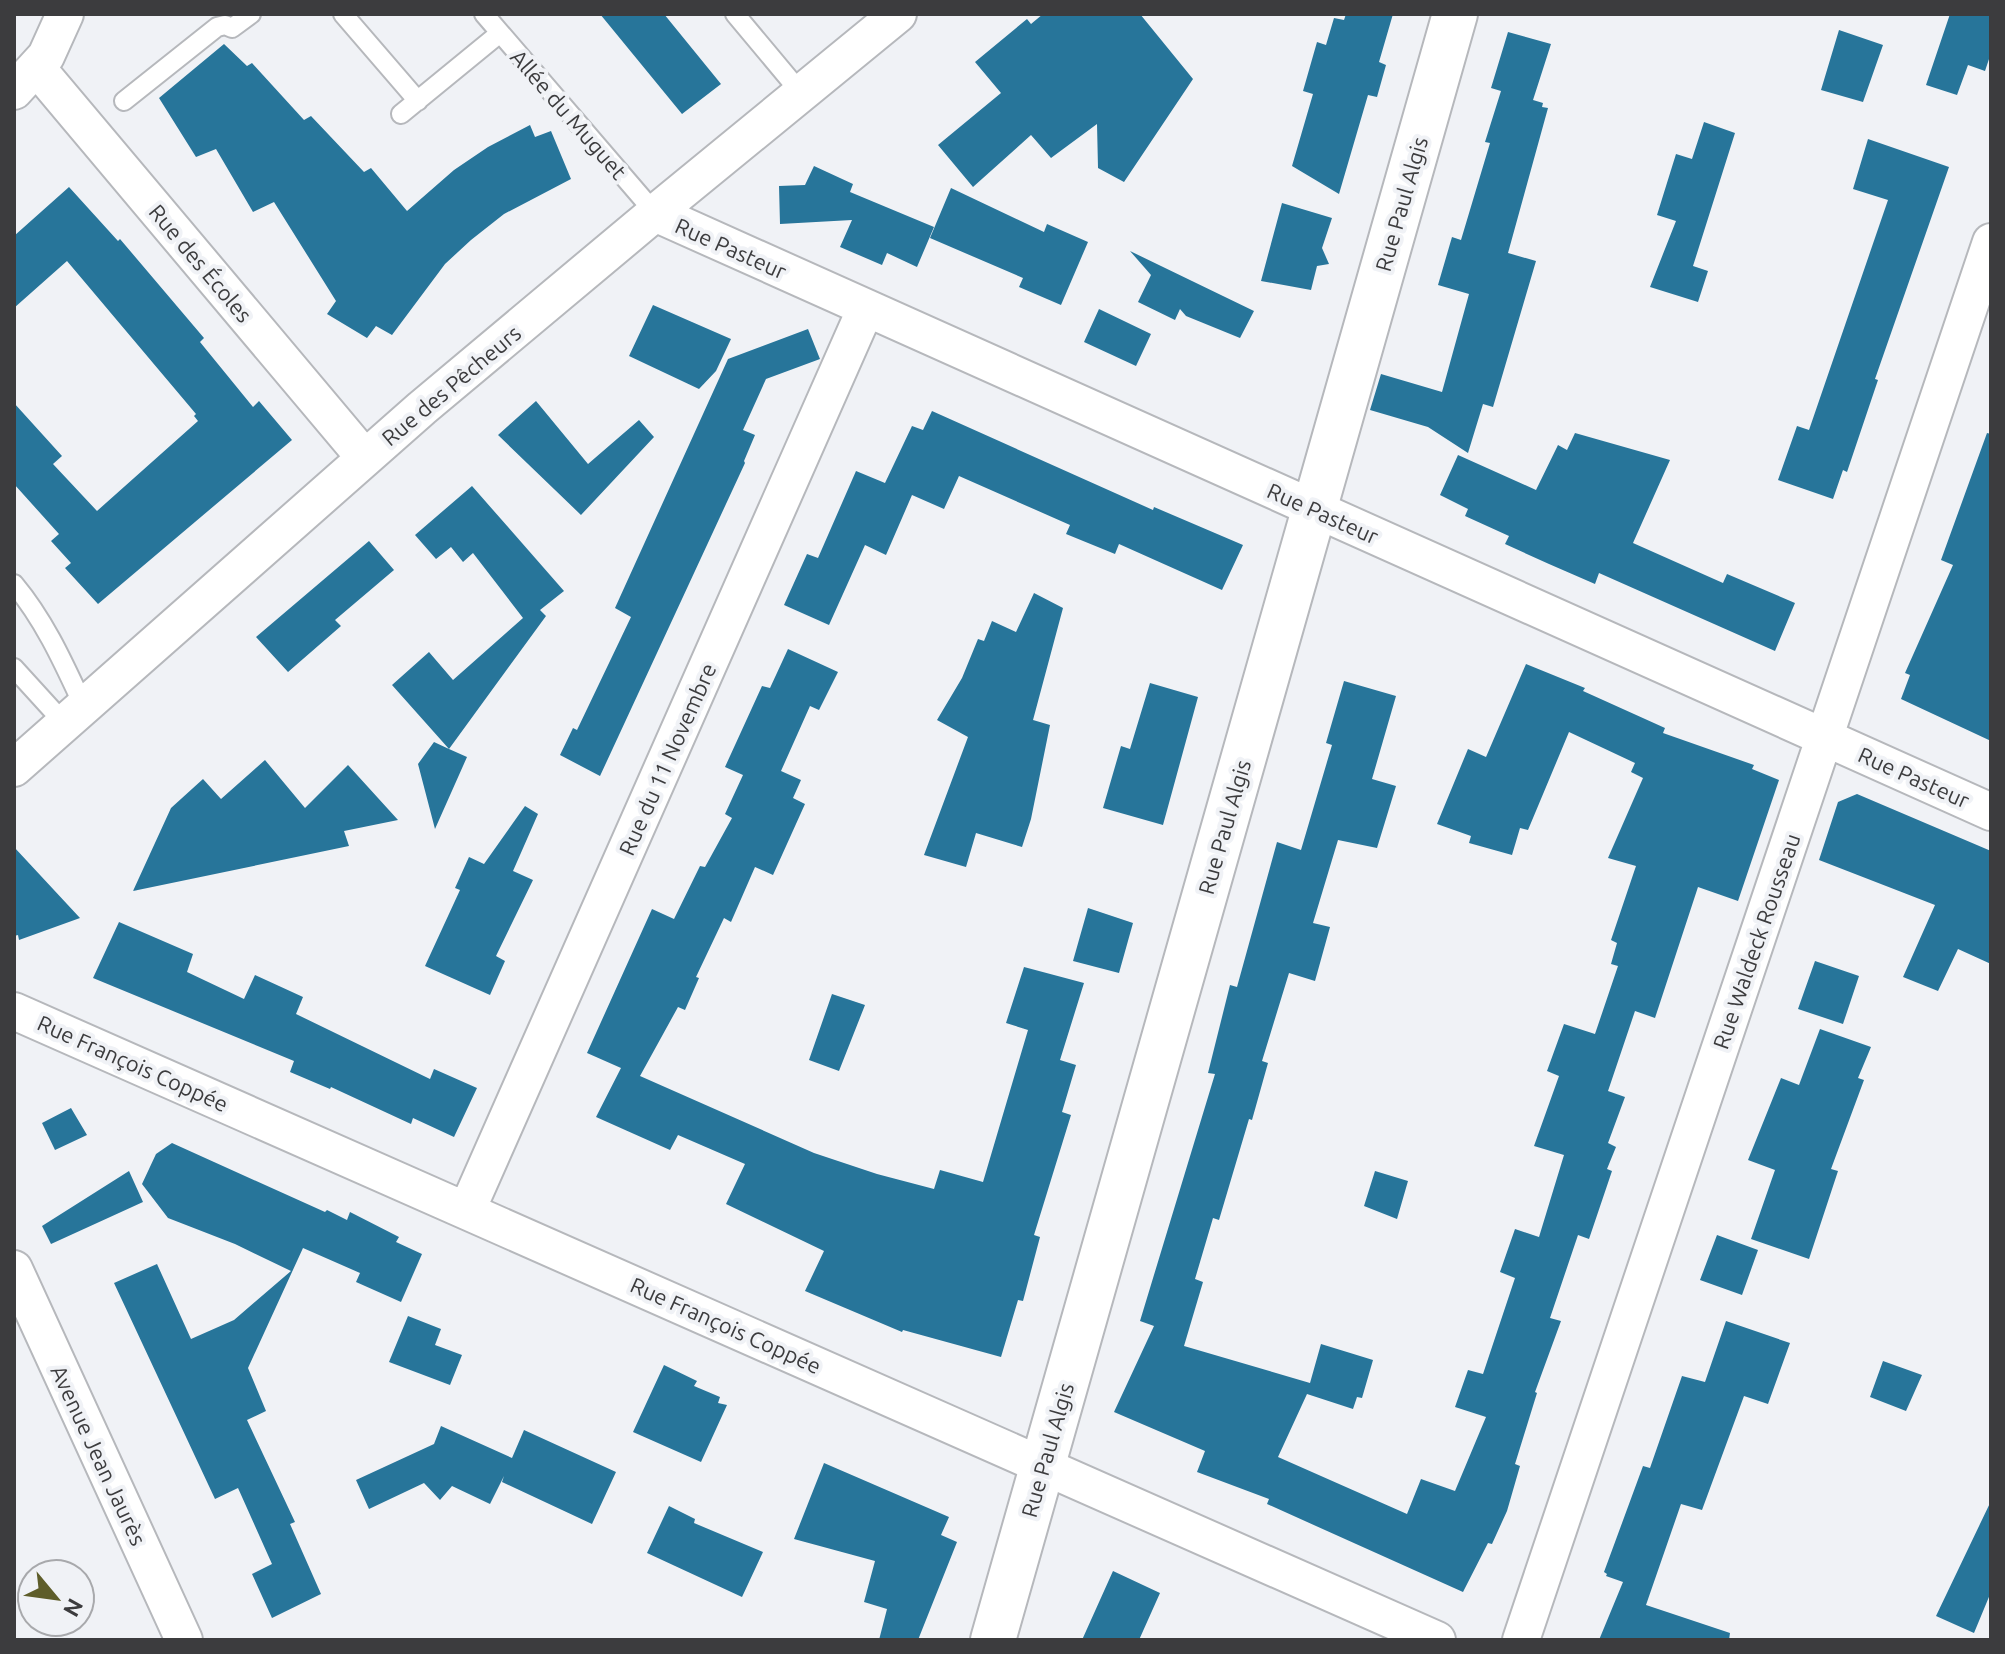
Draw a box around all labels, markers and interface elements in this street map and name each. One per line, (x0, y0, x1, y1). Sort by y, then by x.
street label: Allée du Muguet (506, 44, 632, 184)
street label: Rue Paul Algis (1370, 134, 1432, 274)
street label: Rue des Écoles (145, 198, 258, 327)
street label: Rue Pasteur (672, 212, 791, 284)
street label: Rue des Pêcheurs (377, 320, 525, 450)
street label: Rue Pasteur (1264, 477, 1383, 549)
street label: Rue du 11 Novembre (613, 659, 721, 859)
street label: Rue Pasteur (1855, 741, 1974, 813)
street label: Rue Paul Algis (1193, 757, 1255, 897)
street label: Rue Waldeck Rousseau (1707, 830, 1805, 1052)
street label: Rue François Coppée (34, 1010, 232, 1116)
street label: Rue François Coppée (627, 1272, 825, 1378)
street label: Avenue Jean Jaurès (46, 1361, 152, 1549)
street label: Rue Paul Algis (1016, 1380, 1078, 1520)
north arrow (16, 1558, 96, 1638)
text: N (59, 1595, 89, 1621)

